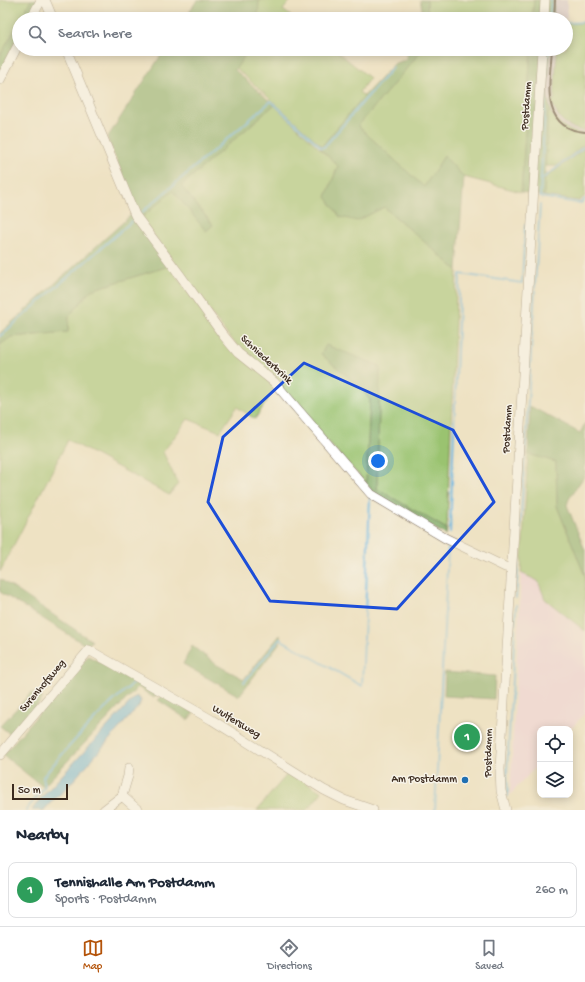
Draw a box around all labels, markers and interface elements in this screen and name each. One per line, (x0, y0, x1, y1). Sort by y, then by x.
search box (12, 12, 573, 56)
icon: search (26, 23, 48, 45)
text: Search here (58, 25, 132, 43)
street label: Postdamm (519, 81, 535, 132)
street label: Schniederbrink (238, 333, 295, 388)
street label: Postdamm (501, 404, 515, 455)
your location (368, 451, 388, 471)
street label: Surenhofsweg (17, 657, 68, 715)
street label: Wulfersweg (210, 702, 263, 741)
pin: 1 (454, 722, 480, 752)
map controls (537, 726, 573, 798)
button: locate (537, 726, 573, 762)
street label: Postdamm (483, 728, 495, 778)
button: layers (537, 762, 573, 798)
place label: Am Postdamm (392, 774, 457, 786)
marker: Am Postdamm (460, 775, 470, 785)
scale bar (12, 782, 68, 801)
text: 50 m (18, 785, 40, 797)
text: Nearby (16, 826, 69, 846)
text: Tennishalle Am Postdamm (55, 874, 215, 892)
text: 1 (27, 883, 33, 898)
text: 260 m (535, 883, 568, 898)
text: Sports · Postdamm (55, 892, 156, 907)
tab: Map (82, 937, 104, 973)
tab: Directions (267, 937, 312, 973)
tab: Saved (475, 937, 503, 973)

